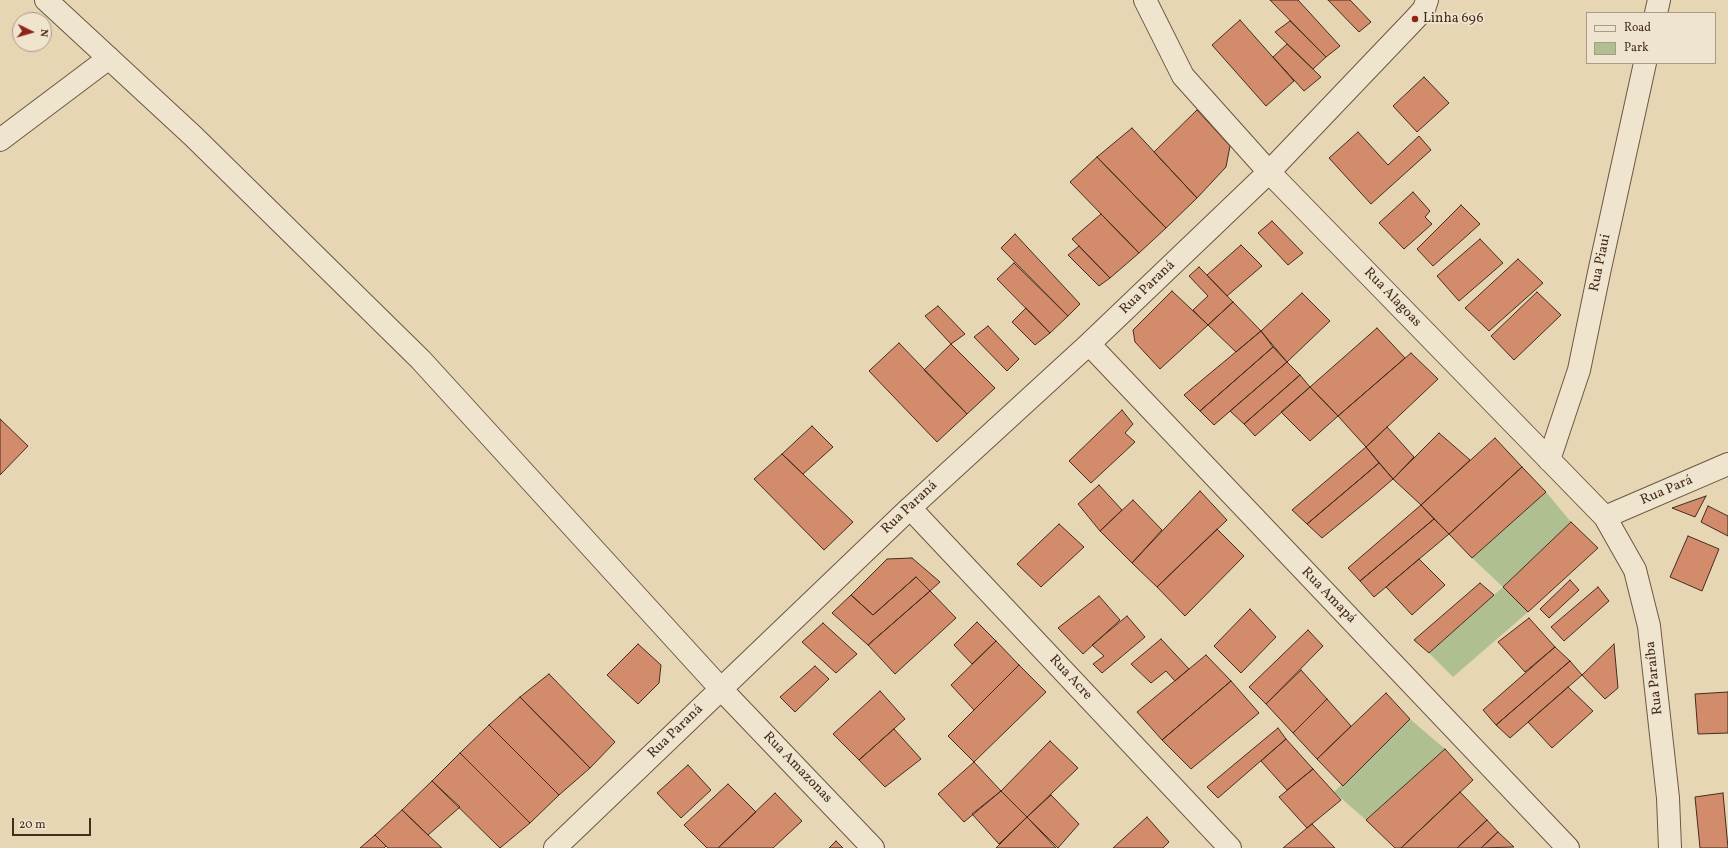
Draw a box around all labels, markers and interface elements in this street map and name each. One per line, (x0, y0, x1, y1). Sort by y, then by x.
place label: Linha 696 (1423, 11, 1484, 27)
north arrow (12, 12, 52, 52)
legend (1586, 12, 1716, 64)
marker: Linha 696 (1410, 14, 1420, 24)
text: Road (1624, 20, 1651, 36)
text: N (36, 28, 51, 38)
text: Park (1624, 40, 1649, 56)
street label: Rua Piaui (1587, 233, 1615, 293)
street label: Rua Paraná (1117, 257, 1179, 319)
street label: Rua Alagoas (1360, 265, 1424, 331)
street label: Rua Pará (1638, 472, 1696, 510)
street label: Rua Paraná (878, 478, 942, 538)
street label: Rua Amapá (1297, 564, 1359, 628)
street label: Rua Paraíba (1643, 640, 1667, 716)
street label: Rua Acre (1045, 652, 1095, 704)
street label: Rua Paraná (645, 701, 707, 763)
street label: Rua Amazonas (759, 729, 835, 807)
scale bar (14, 810, 93, 836)
text: 20 m (19, 817, 46, 833)

